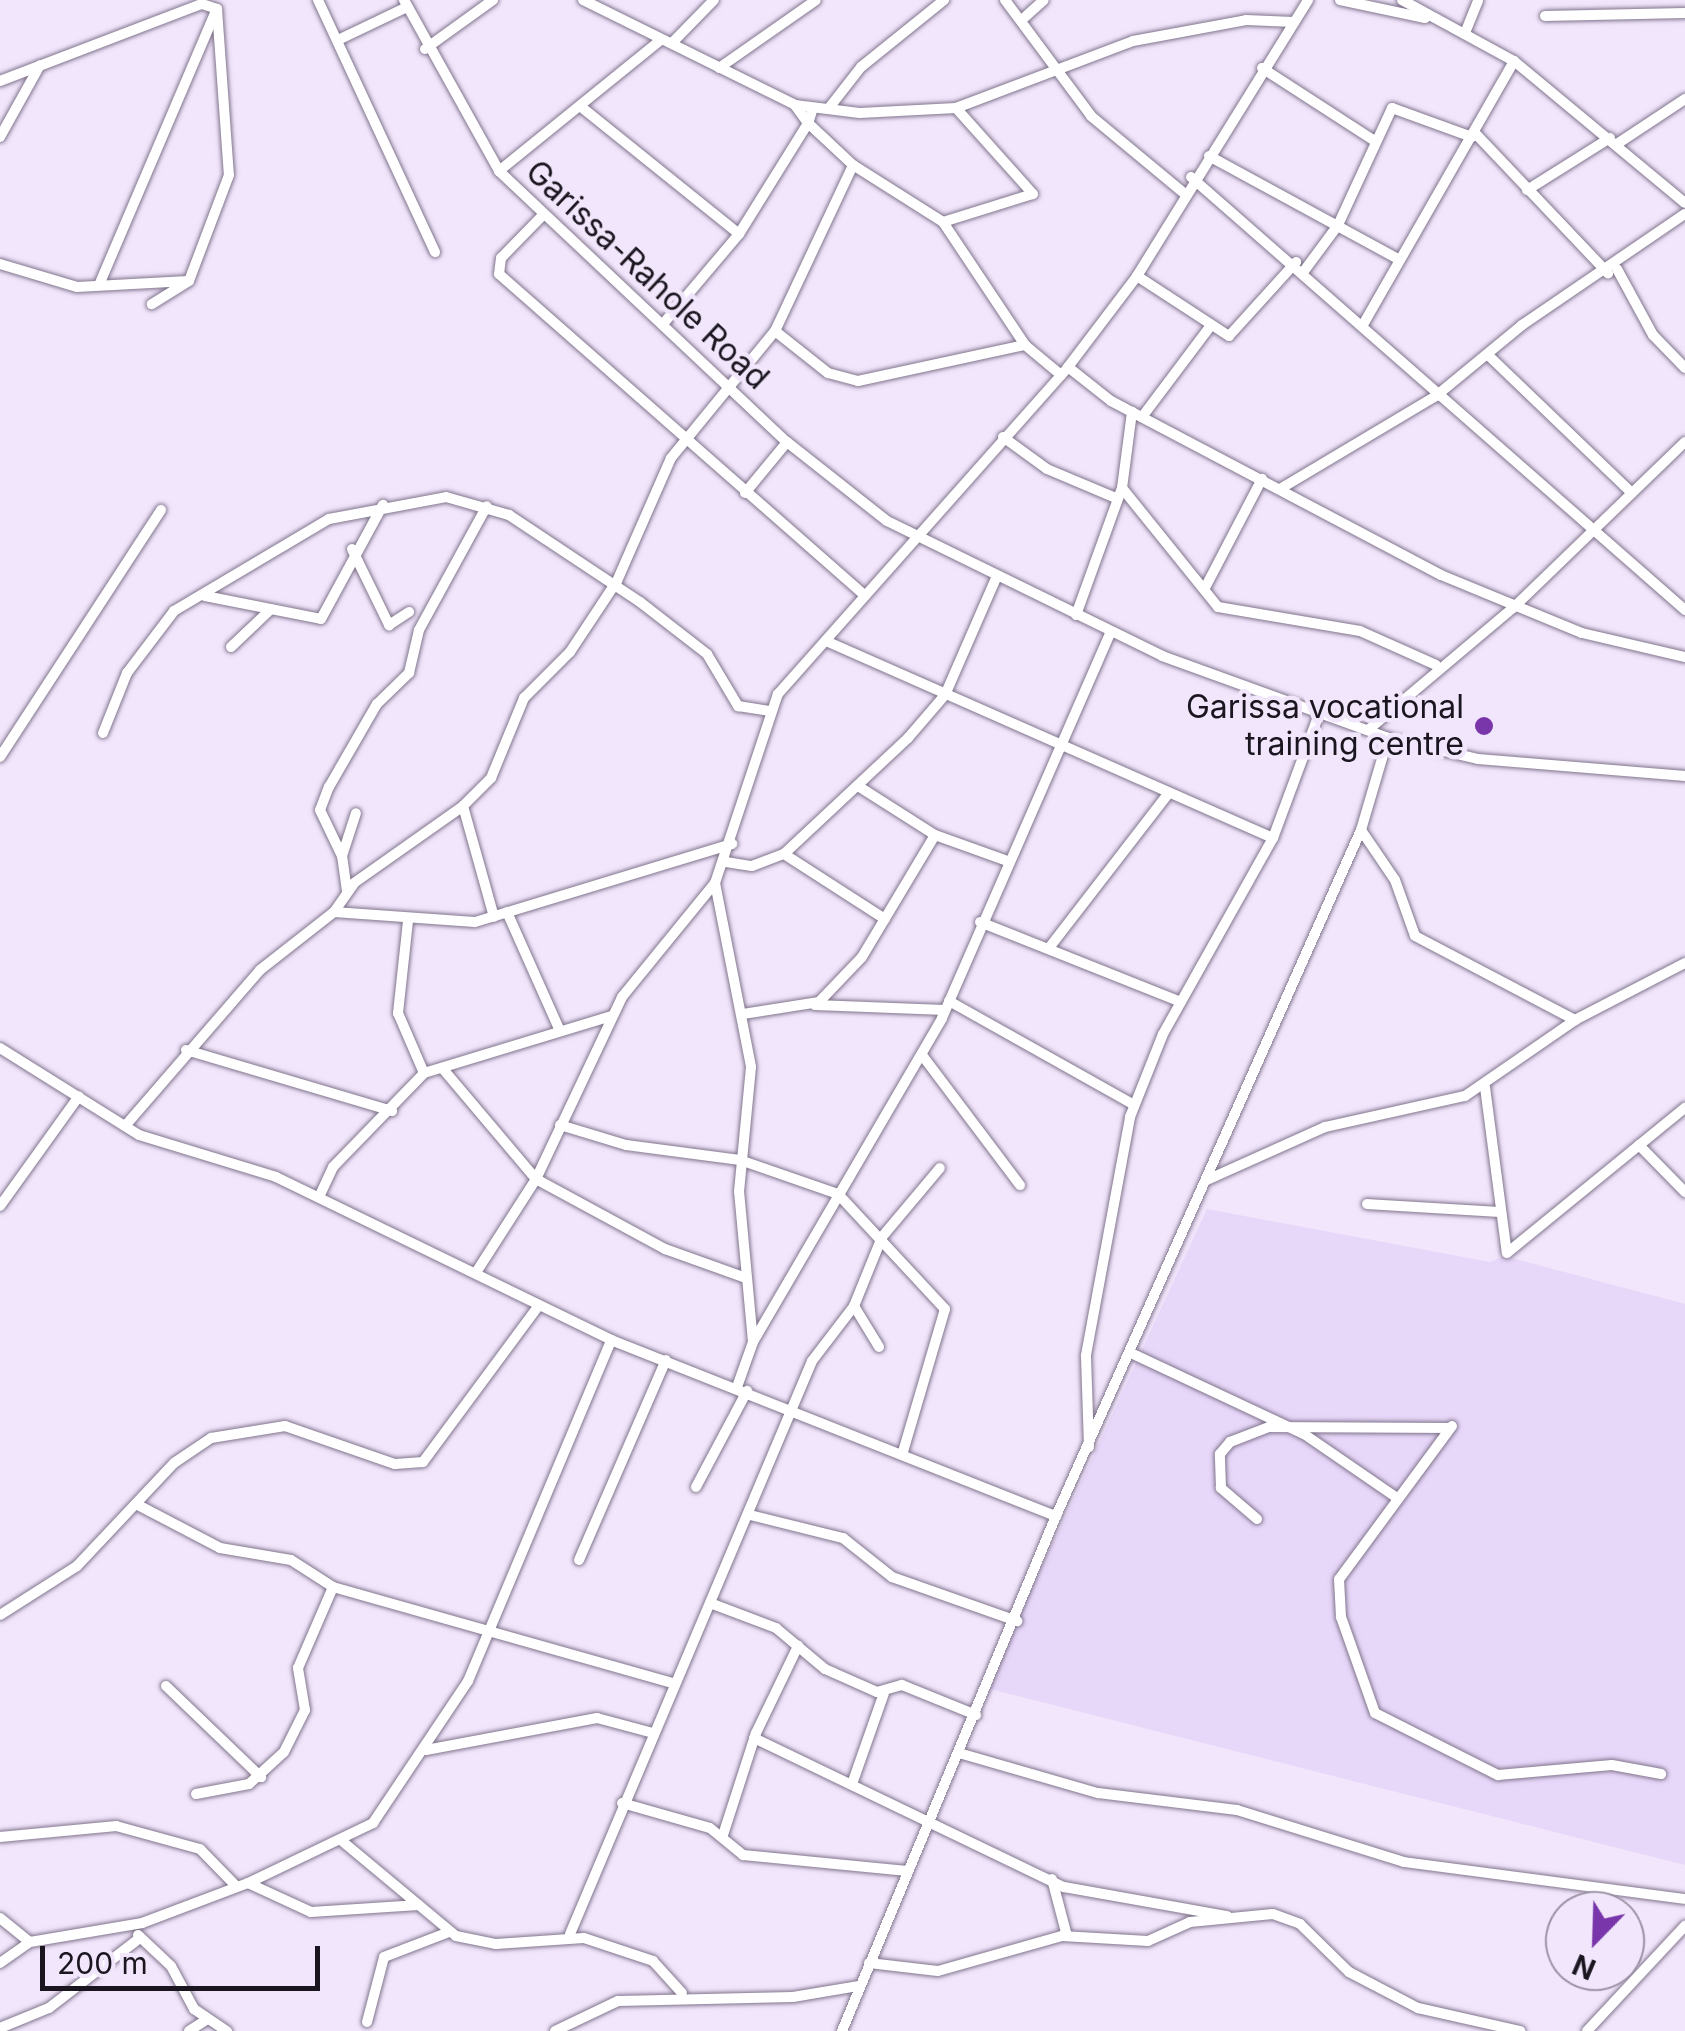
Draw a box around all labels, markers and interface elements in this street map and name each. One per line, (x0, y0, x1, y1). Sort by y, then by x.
street label: Garissa-Rahole Road (518, 153, 776, 397)
place label: Garissa vocational training centre (1186, 689, 1464, 764)
marker: Garissa vocational training centre (1473, 715, 1495, 737)
north arrow (1545, 1891, 1645, 1991)
scale bar (45, 1926, 325, 1988)
text: 200 m (57, 1945, 148, 1981)
text: N (1568, 1947, 1601, 1987)

